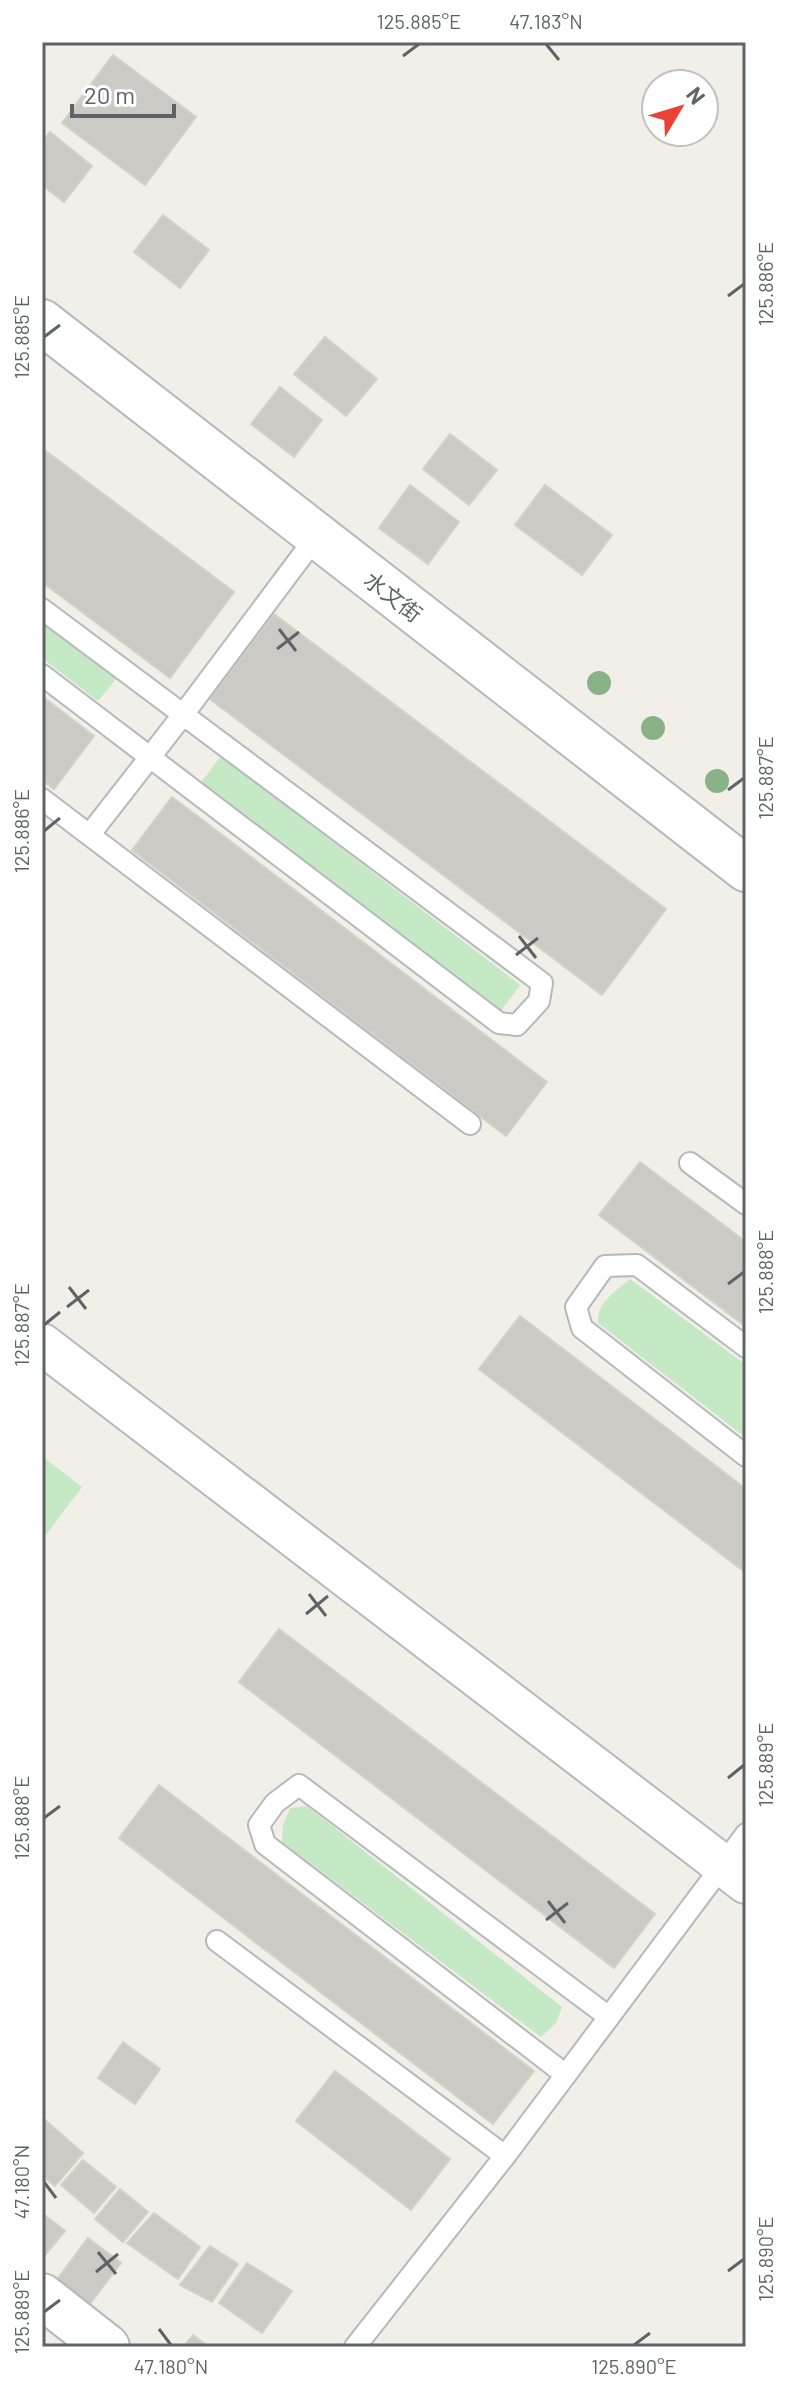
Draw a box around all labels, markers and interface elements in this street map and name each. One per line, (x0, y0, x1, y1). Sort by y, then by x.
text: 125.885°E (377, 9, 461, 33)
text: 47.183°N (509, 9, 583, 33)
scale bar (72, 68, 174, 118)
north arrow (640, 68, 720, 148)
text: 20 m (84, 80, 135, 109)
text: N (682, 81, 711, 109)
text: 125.886°E (753, 242, 777, 326)
text: 125.885°E (9, 295, 33, 379)
street label: 水文街 (360, 566, 428, 627)
text: 125.887°E (753, 736, 777, 820)
text: 125.886°E (9, 789, 33, 873)
text: 125.888°E (753, 1230, 777, 1314)
text: 125.887°E (9, 1283, 33, 1367)
text: 125.889°E (753, 1723, 777, 1807)
text: 125.888°E (9, 1776, 33, 1860)
text: 47.180°N (9, 2145, 33, 2219)
text: 125.890°E (753, 2216, 777, 2302)
text: 125.889°E (9, 2270, 33, 2354)
text: 47.180°N (134, 2354, 208, 2378)
text: 125.890°E (591, 2354, 677, 2378)

